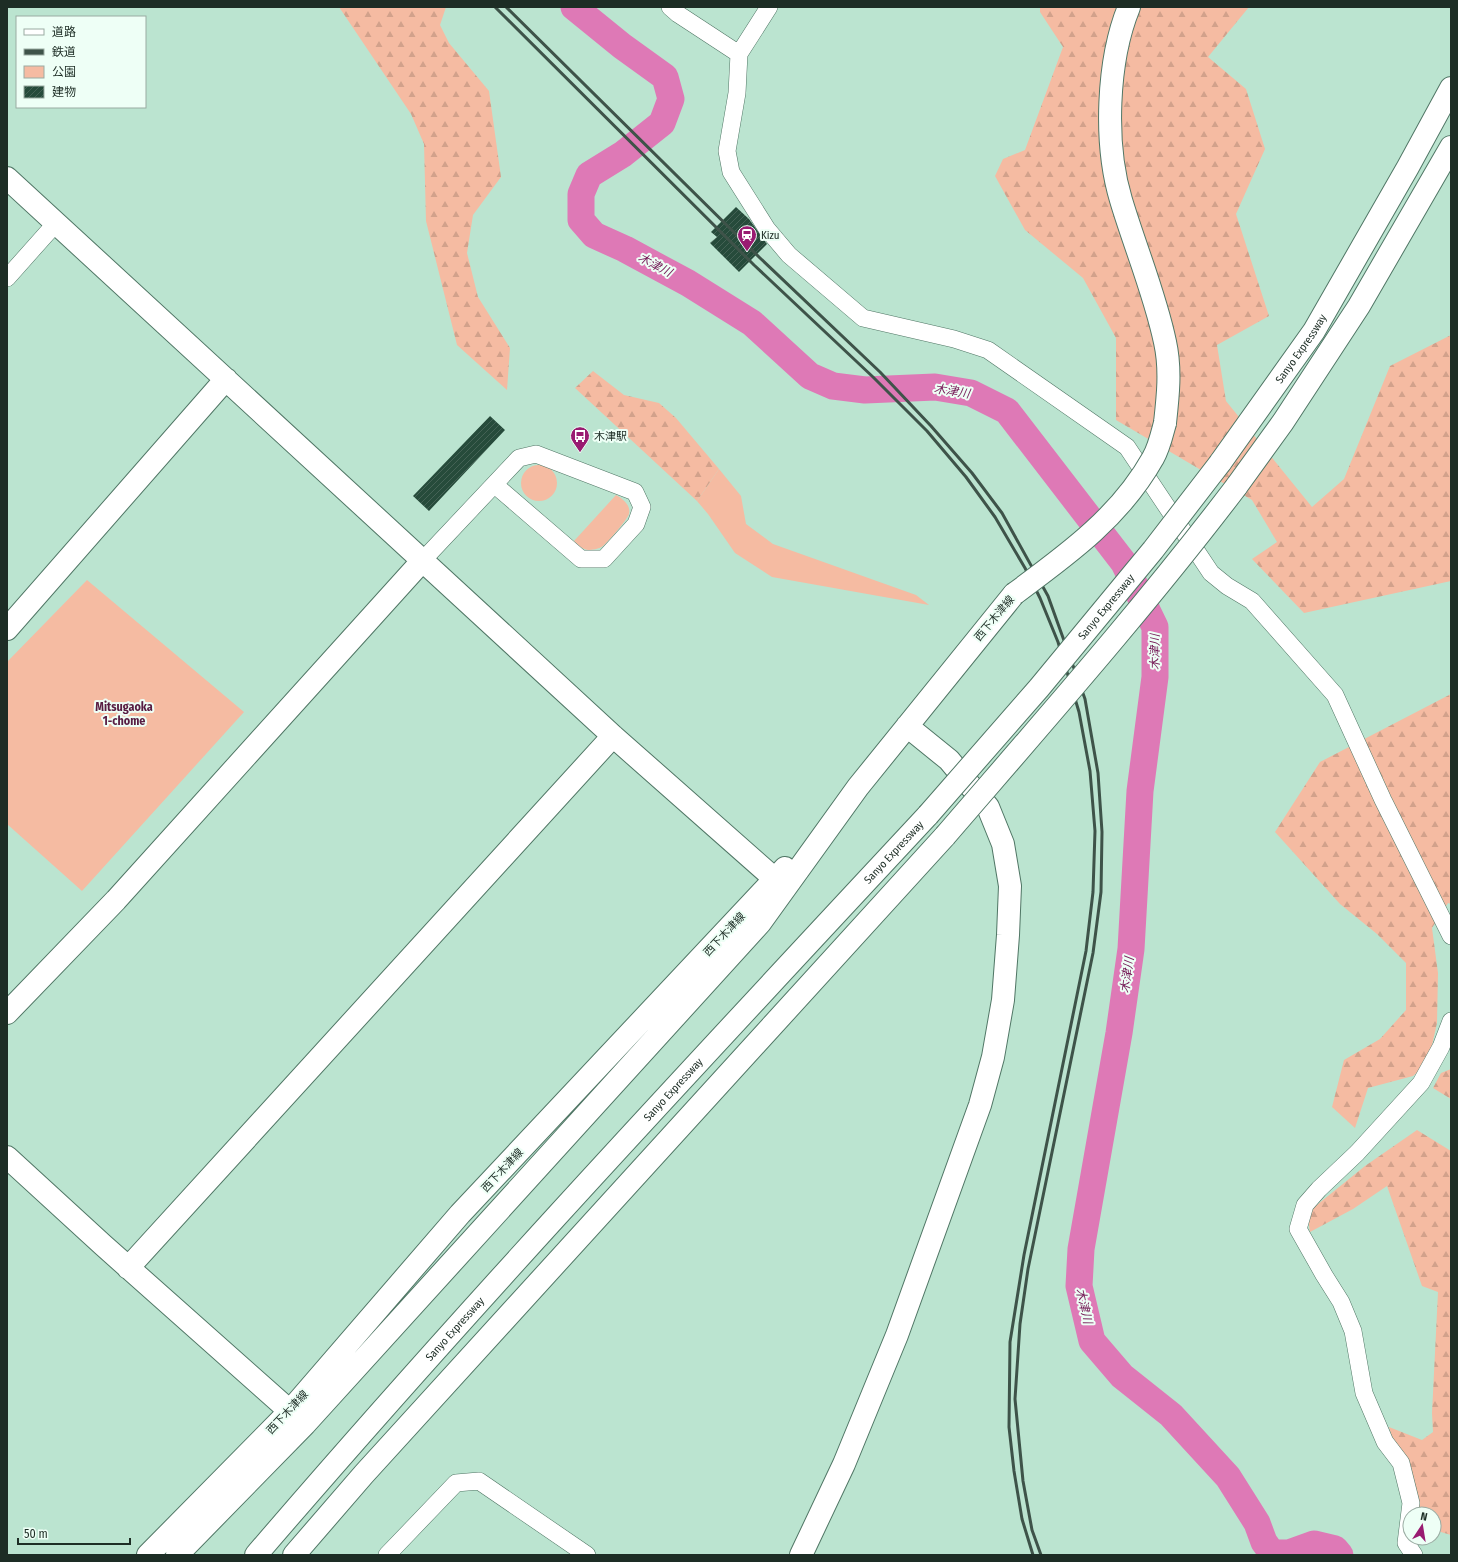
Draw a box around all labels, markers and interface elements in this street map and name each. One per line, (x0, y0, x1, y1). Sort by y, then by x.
legend (16, 16, 146, 108)
text: 道路 (52, 25, 76, 39)
text: 鉄道 (52, 45, 76, 59)
text: 公園 (52, 65, 76, 79)
text: 建物 (52, 85, 76, 99)
station icon: Kizu (736, 224, 758, 252)
place label: Kizu (761, 229, 780, 242)
water label: 木津川 (636, 250, 676, 281)
street label: Sanyo Expressway (1273, 312, 1329, 386)
water label: 木津川 (933, 381, 973, 401)
bus stop icon: 木津駅 (569, 425, 591, 453)
place label: 木津駅 (594, 430, 627, 443)
street label: Sanyo Expressway (1076, 572, 1137, 643)
street label: 西下木津線 (972, 593, 1017, 644)
water label: 木津川 (1148, 632, 1162, 670)
district label: Mitsugaoka 1-chome (95, 700, 153, 728)
street label: Sanyo Expressway (861, 818, 926, 887)
street label: 西下木津線 (701, 910, 748, 959)
water label: 木津川 (1118, 954, 1137, 994)
street label: Sanyo Expressway (641, 1056, 706, 1124)
street label: 西下木津線 (479, 1146, 526, 1195)
water label: 木津川 (1073, 1287, 1095, 1327)
street label: Sanyo Expressway (423, 1295, 487, 1364)
street label: 西下木津線 (264, 1388, 311, 1437)
north arrow (1402, 1506, 1442, 1546)
text: N (1419, 1510, 1429, 1524)
scale bar (18, 1520, 130, 1546)
text: 50 m (24, 1527, 48, 1541)

